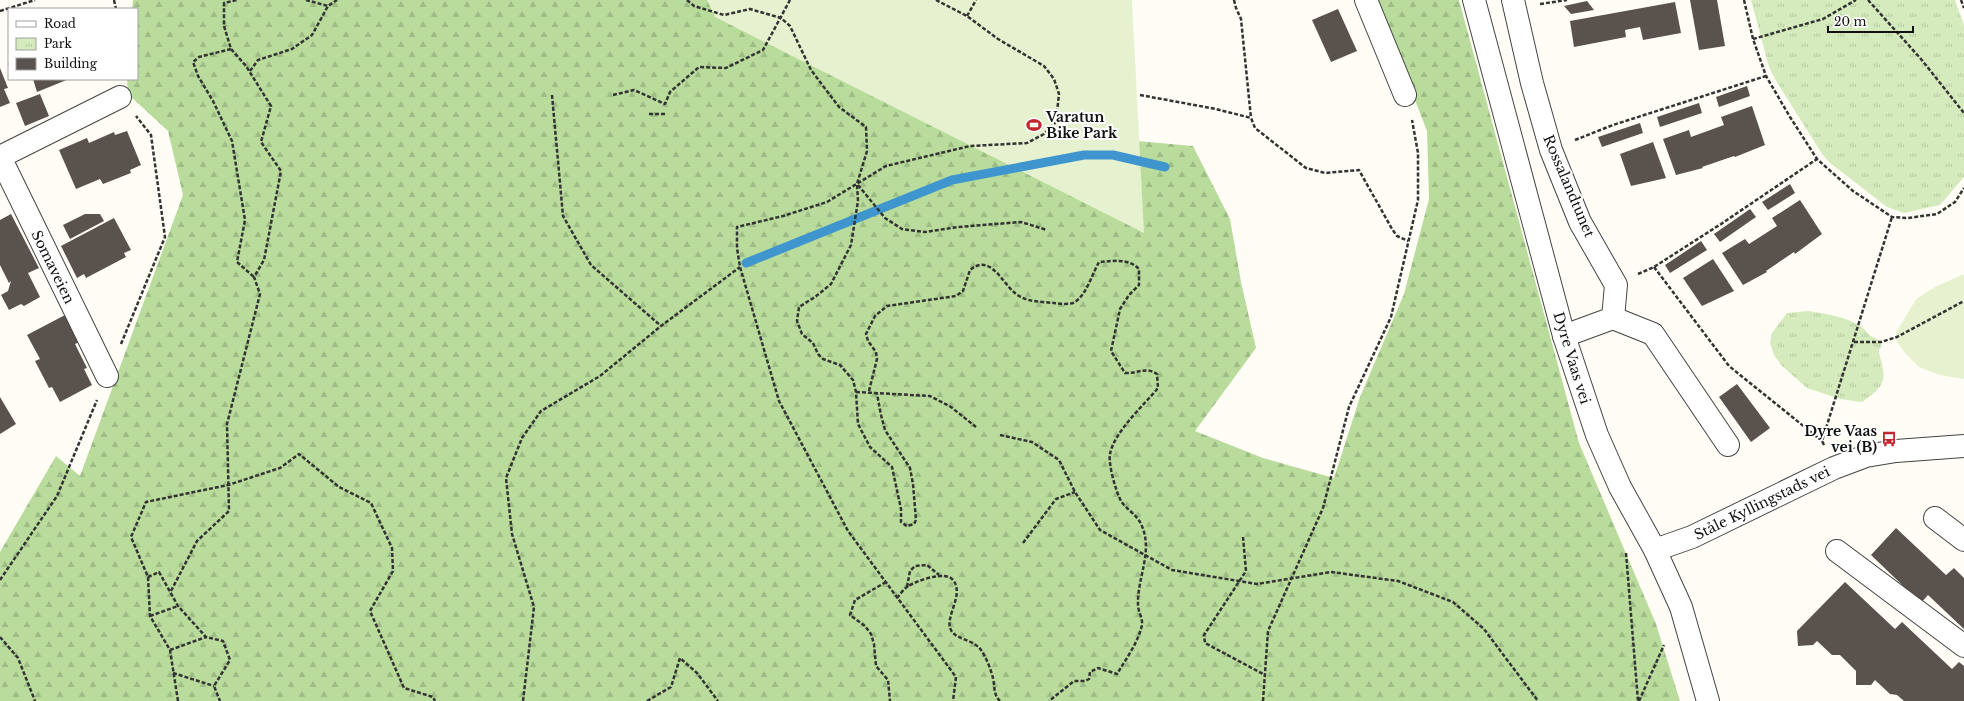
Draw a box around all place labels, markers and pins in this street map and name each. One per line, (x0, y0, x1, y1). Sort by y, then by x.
place label: Varatun Bike Park (1045, 108, 1118, 142)
sports icon: Varatun Bike Park (1025, 116, 1043, 134)
place label: Dyre Vaas vei (B) (1804, 422, 1877, 456)
bus stop icon: Dyre Vaas vei (B) (1880, 430, 1898, 448)

